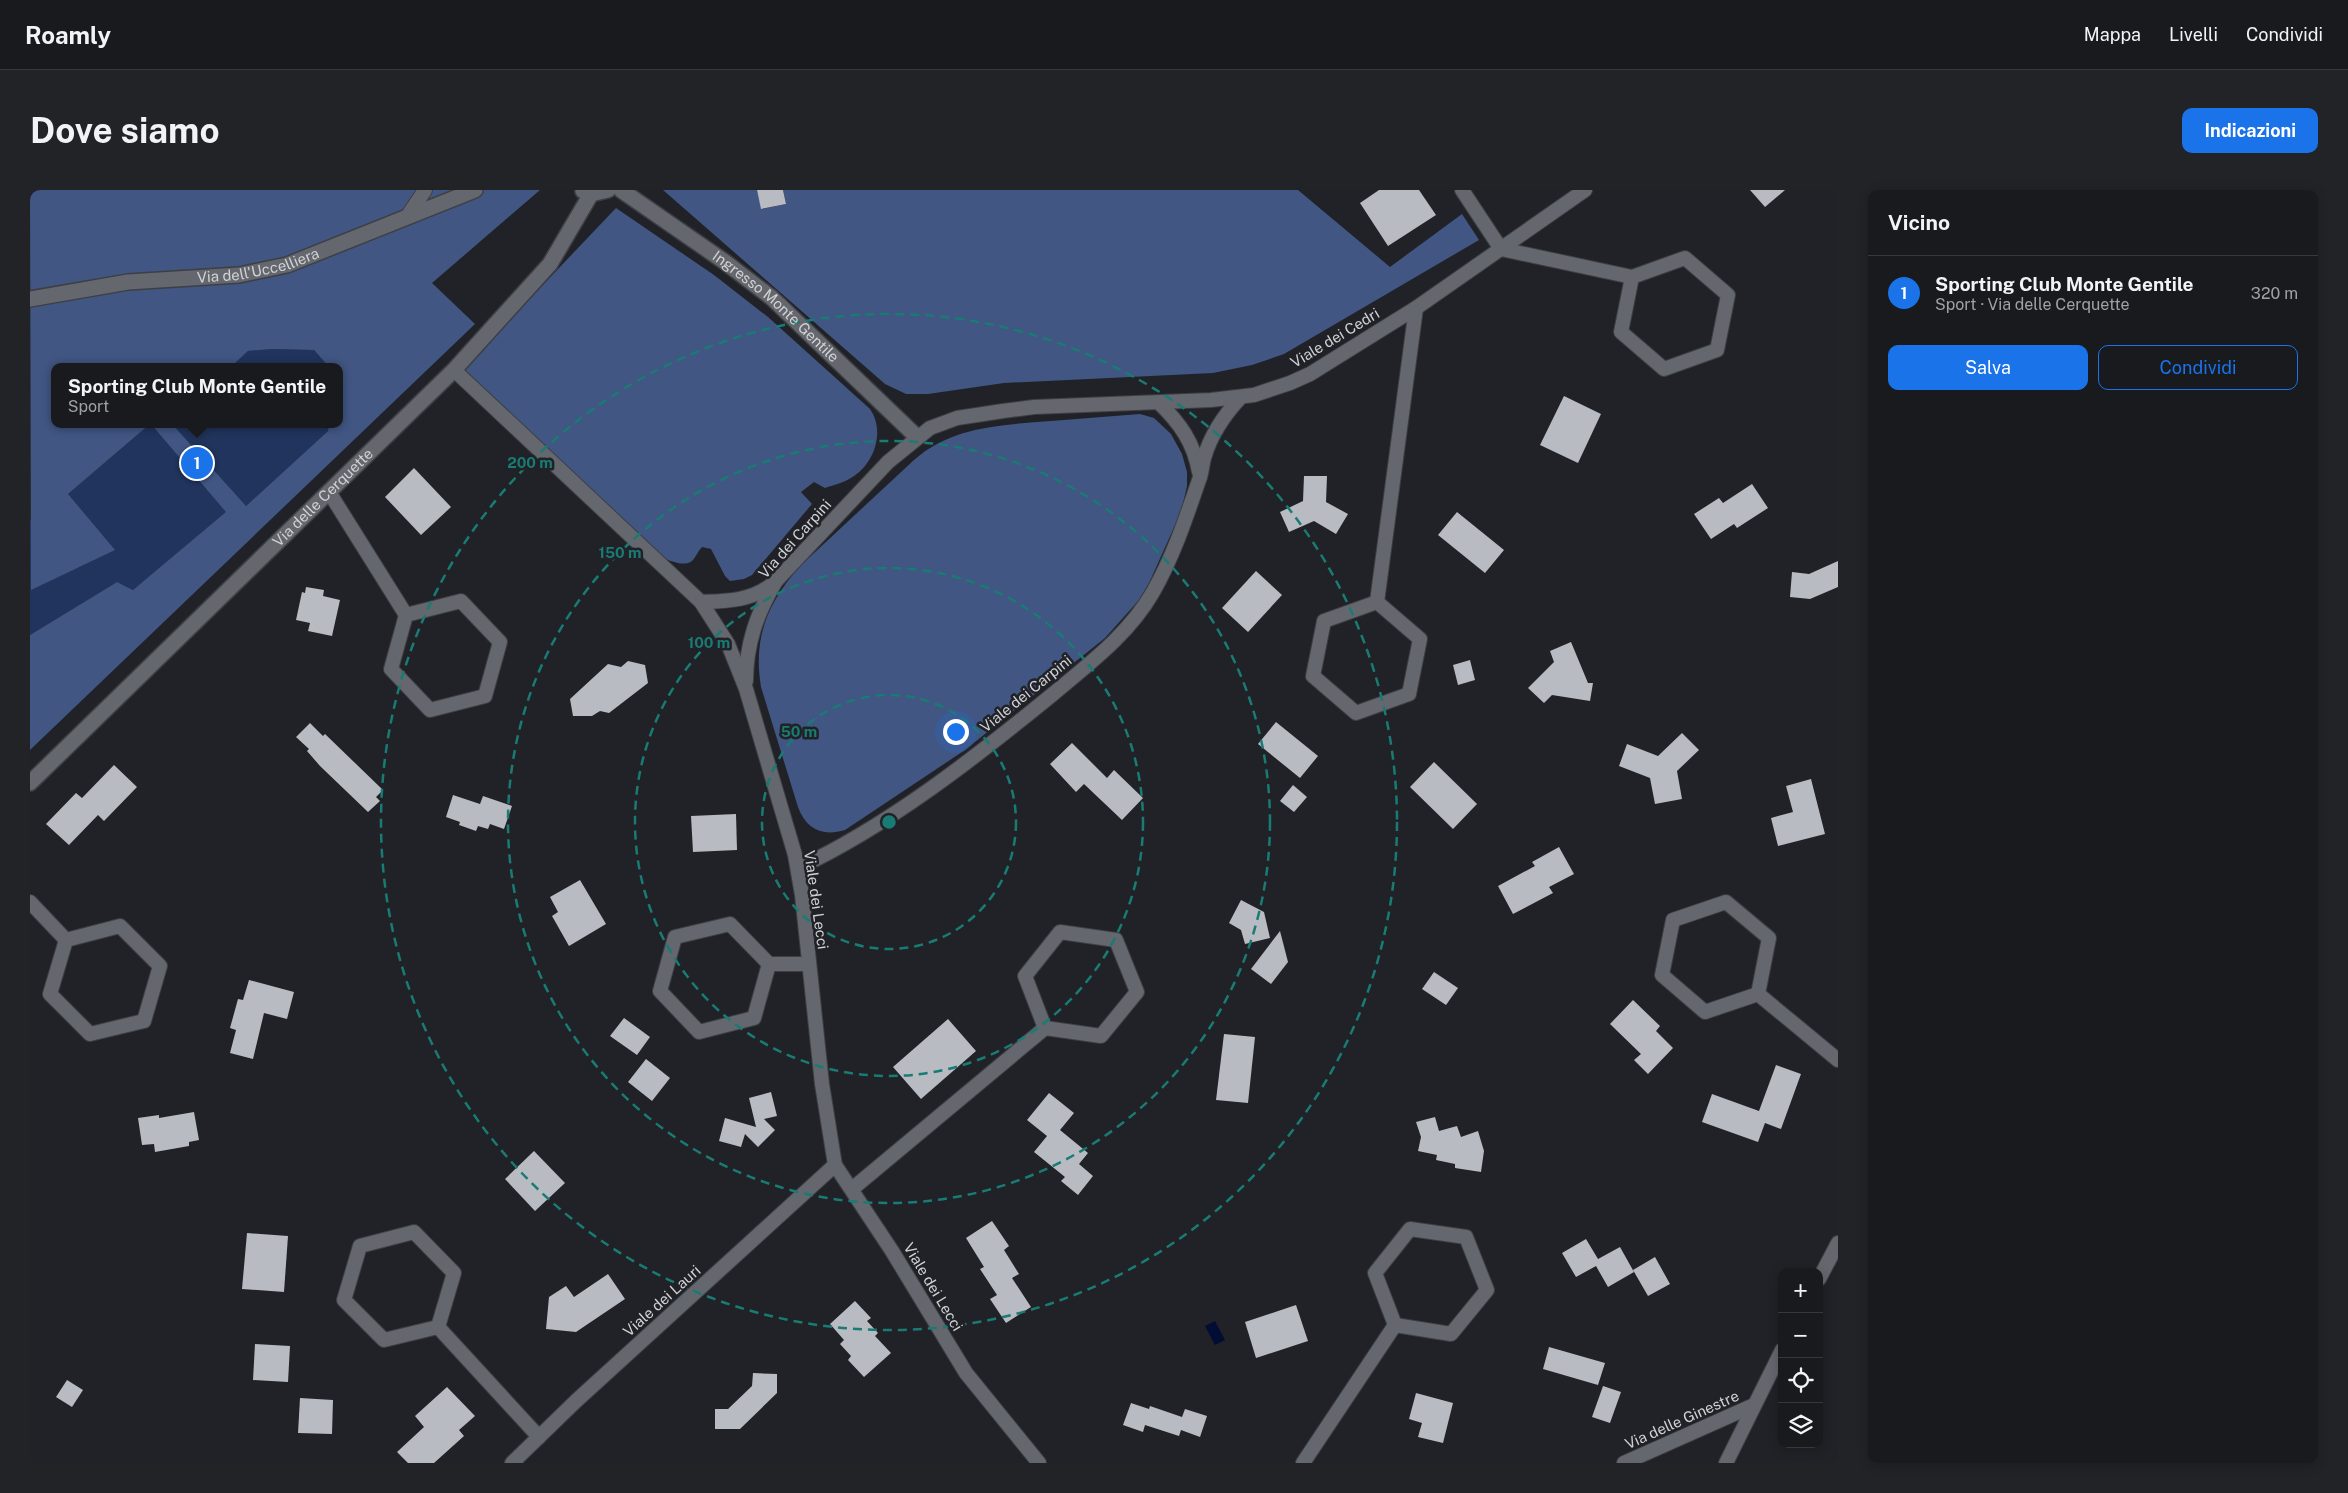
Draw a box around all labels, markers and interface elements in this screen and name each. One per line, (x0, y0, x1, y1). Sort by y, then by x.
text: Roamly (25, 21, 111, 49)
text: Mappa (2084, 24, 2141, 45)
text: Livelli (2169, 24, 2218, 45)
text: Condividi (2246, 24, 2323, 45)
button: Indicazioni (2182, 108, 2318, 153)
text: Dove siamo (30, 110, 220, 151)
text: Vicino (1888, 210, 1950, 235)
street label: Via dell'Uccelliera (196, 244, 321, 286)
street label: Ingresso Monte Gentile (710, 247, 843, 365)
text: Sporting Club Monte Gentile (1935, 273, 2194, 295)
text: 1 (1901, 284, 1907, 303)
text: 320 m (2251, 284, 2298, 303)
text: Sport · Via delle Cerquette (1935, 295, 2129, 314)
street label: Viale dei Cedri (1287, 304, 1382, 371)
button: Salva (1888, 345, 2088, 390)
button: Condividi (2098, 345, 2298, 390)
popup (51, 363, 343, 428)
text: Sporting Club Monte Gentile (68, 375, 326, 397)
text: Sport (68, 397, 109, 416)
pin: 1 (181, 444, 213, 482)
street label: Via delle Cerquette (269, 445, 376, 550)
text: 200 m (507, 454, 553, 471)
street label: Via dei Carpini (755, 496, 834, 581)
text: 150 m (598, 544, 642, 561)
text: 100 m (688, 634, 730, 651)
street label: Viale dei Carpini (977, 652, 1075, 736)
your location (943, 719, 969, 745)
text: 50 m (781, 723, 817, 740)
centre of rings (880, 813, 898, 831)
street label: Viale dei Lecci (801, 849, 832, 950)
street label: Viale dei Lecci (900, 1240, 966, 1334)
street label: Viale dei Lauri (620, 1262, 704, 1340)
map controls (1778, 1268, 1823, 1448)
button: + (1778, 1268, 1823, 1313)
button: − (1778, 1313, 1823, 1358)
button: locate (1778, 1358, 1823, 1403)
street label: Via delle Ginestre (1622, 1387, 1741, 1452)
button: layers (1778, 1403, 1823, 1448)

